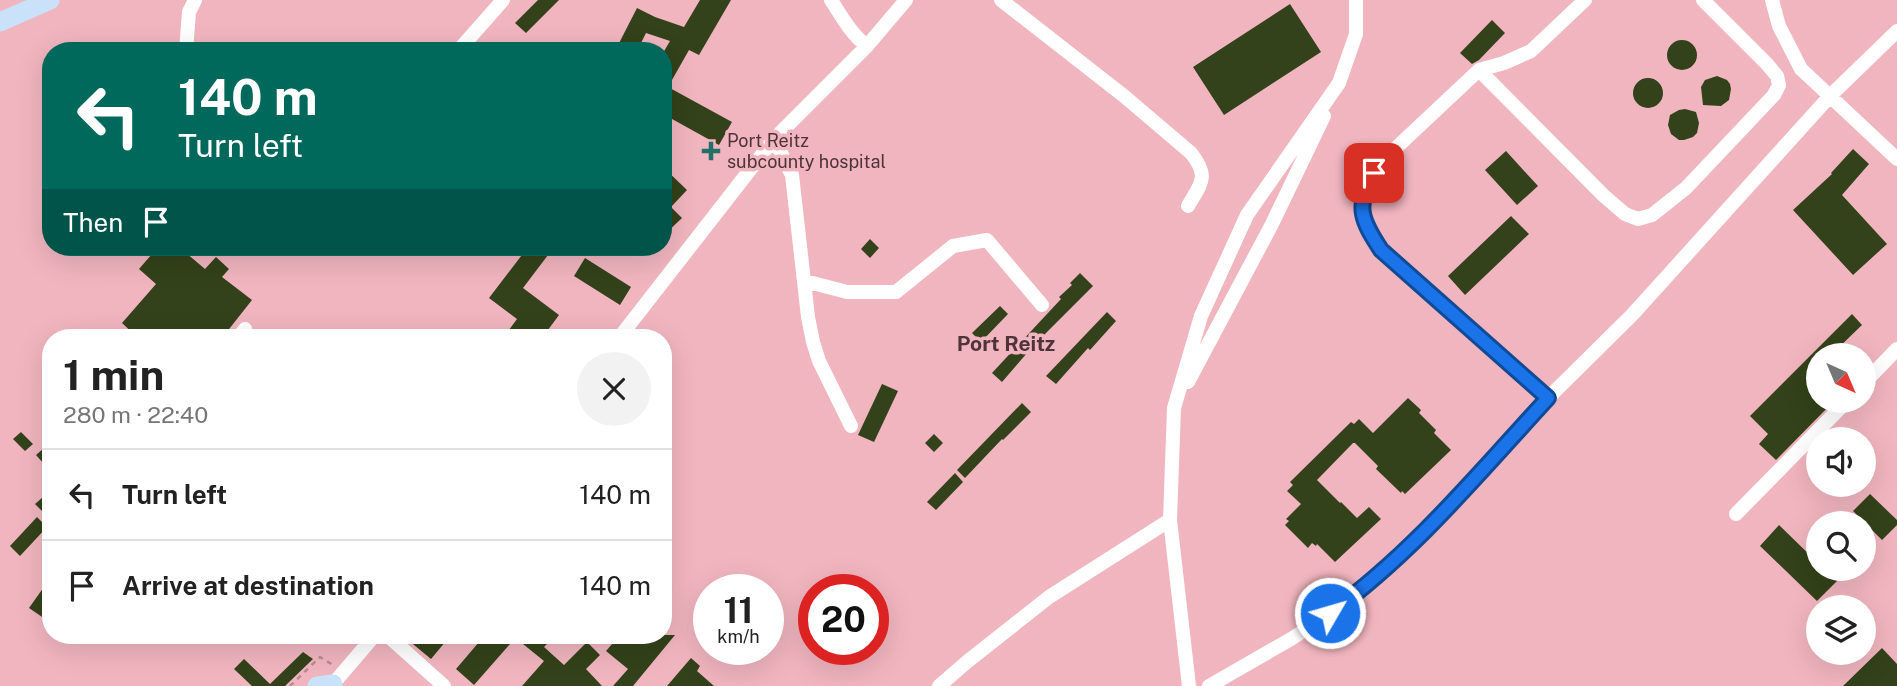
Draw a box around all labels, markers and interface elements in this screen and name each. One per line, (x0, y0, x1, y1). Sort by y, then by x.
text: 140 m (178, 68, 318, 126)
icon: left (63, 70, 154, 161)
text: Turn left (178, 127, 303, 164)
place label: Port Reitz subcounty hospital (727, 130, 886, 172)
marker: Port Reitz subcounty hospital (701, 141, 721, 161)
pin (1344, 143, 1404, 203)
icon: arrive (1355, 154, 1393, 192)
icon: arrive (137, 203, 175, 241)
text: Then (63, 207, 123, 238)
district label: Port Reitz (957, 331, 1055, 356)
north arrow (1806, 343, 1876, 413)
map controls (1806, 343, 1876, 665)
text: 1 min (63, 350, 164, 399)
button: close (577, 352, 651, 426)
text: 280 m · 22:40 (63, 401, 208, 428)
button: sound (1806, 427, 1876, 497)
icon: left (63, 476, 101, 514)
text: Turn left (122, 479, 227, 510)
text: 140 m (579, 479, 651, 510)
button: search (1806, 511, 1876, 581)
icon: arrive (63, 567, 101, 605)
text: Arrive at destination (122, 570, 374, 601)
text: 140 m (579, 570, 651, 601)
speed limit sign: 20 (798, 574, 889, 665)
position arrow (1293, 576, 1367, 650)
text: 11 (724, 590, 753, 631)
button: layers (1806, 595, 1876, 665)
text: km/h (717, 626, 760, 647)

